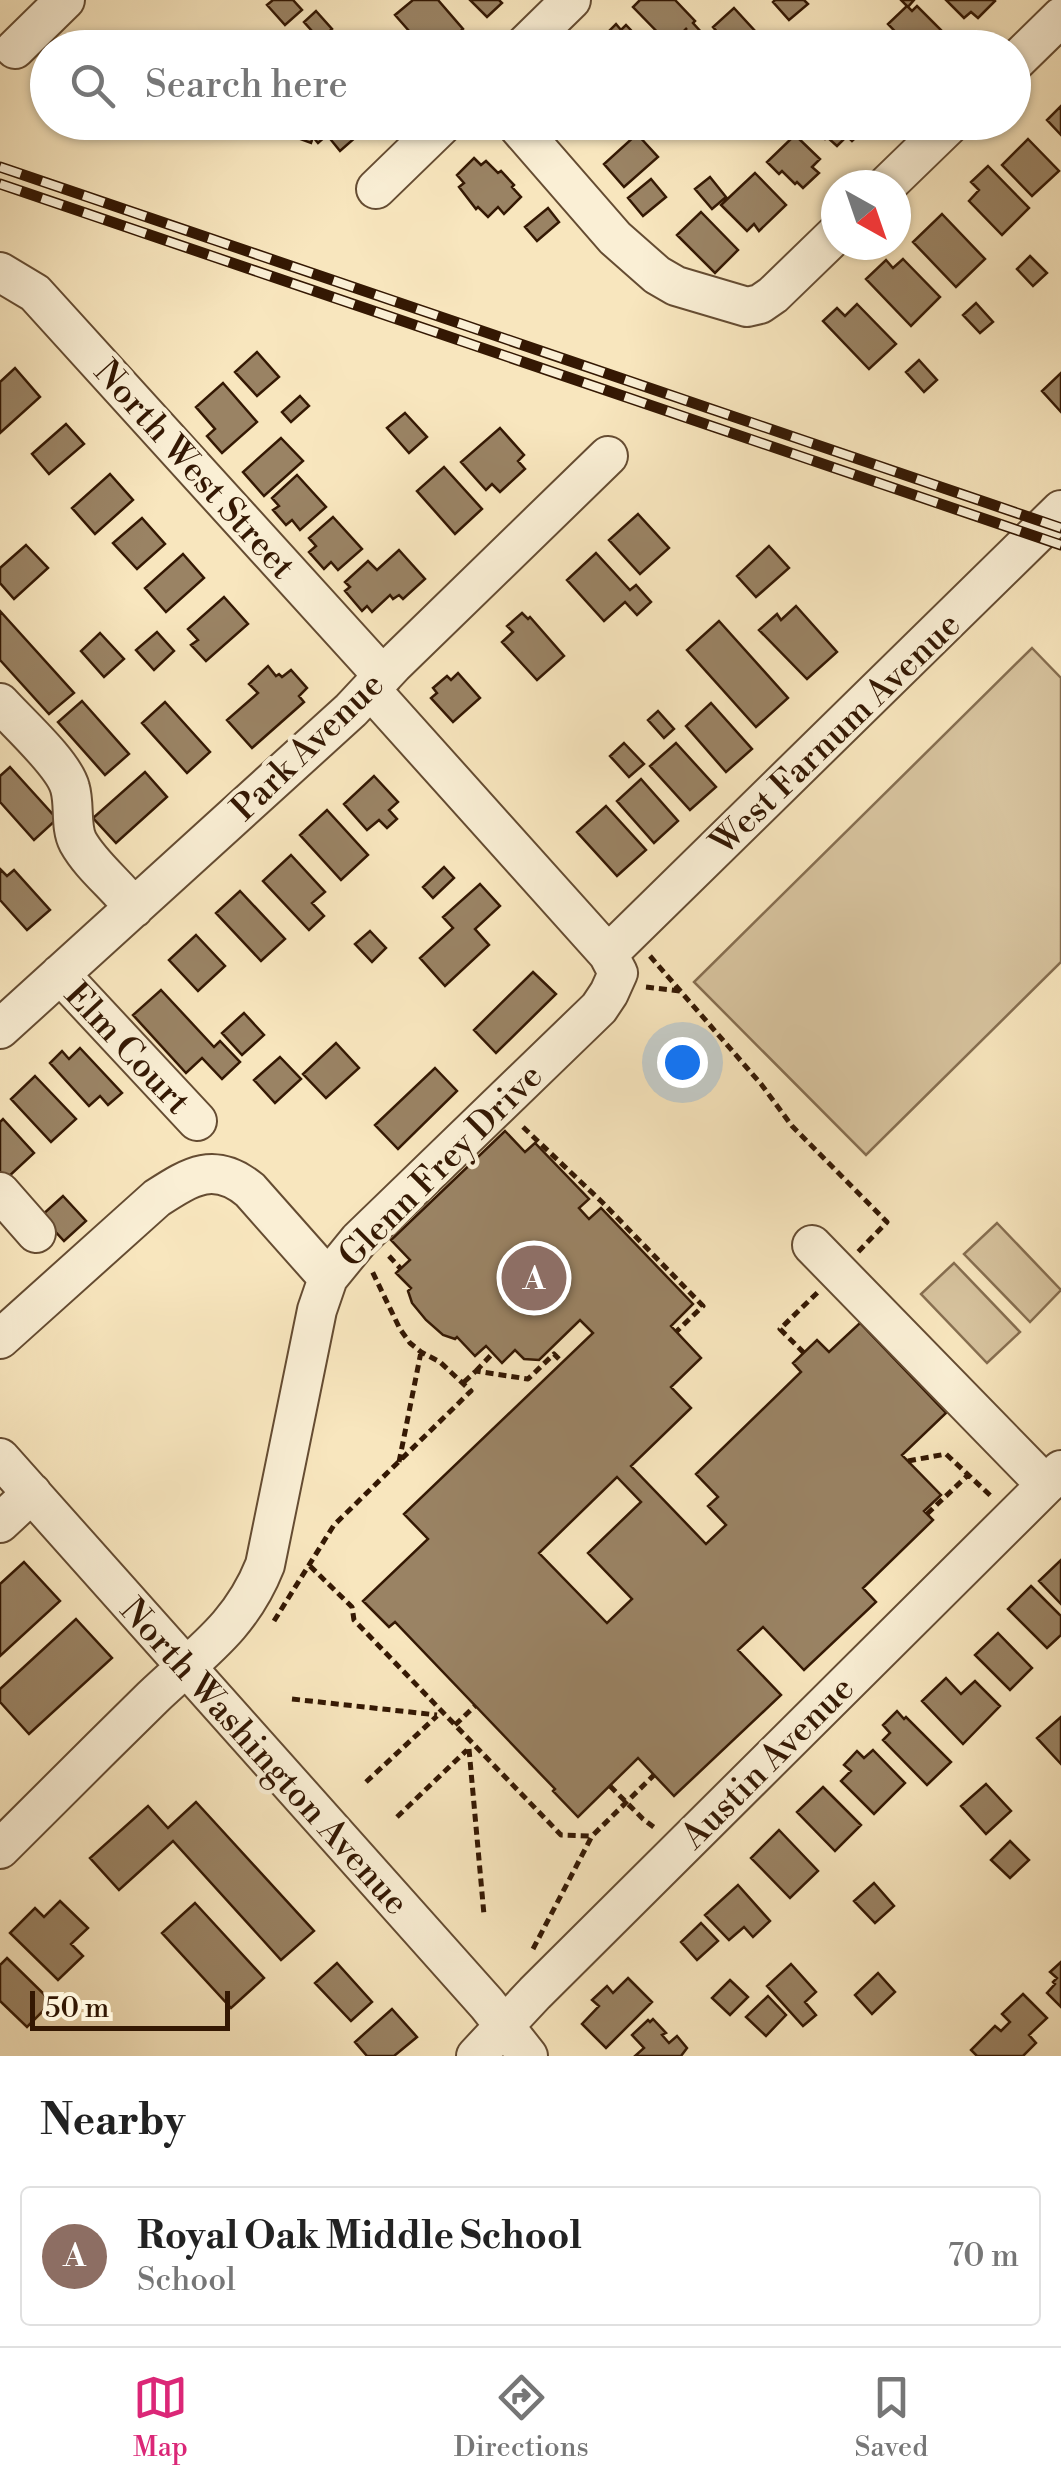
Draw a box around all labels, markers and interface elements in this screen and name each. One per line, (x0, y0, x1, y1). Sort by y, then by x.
search box (30, 30, 1031, 140)
icon: search (65, 58, 120, 113)
text: Search here (145, 62, 348, 109)
north arrow (821, 170, 911, 260)
street label: North West Street (84, 352, 303, 588)
street label: West Farnum Avenue (701, 604, 970, 865)
street label: Park Avenue (223, 664, 393, 830)
street label: Elm Court (55, 974, 199, 1124)
your location (657, 1037, 708, 1088)
street label: Glenn Frey Drive (330, 1055, 552, 1277)
pin: A (502, 1240, 566, 1316)
street label: North Washington Avenue (110, 1590, 417, 1924)
street label: Austin Avenue (672, 1668, 863, 1859)
scale bar (30, 1986, 230, 2030)
text: 50 m (45, 1991, 109, 2026)
text: Nearby (40, 2095, 185, 2148)
text: Royal Oak Middle School (137, 2213, 582, 2260)
text: A (63, 2236, 86, 2276)
text: 70 m (948, 2236, 1019, 2276)
text: School (137, 2260, 236, 2300)
tab: Map (133, 2370, 188, 2465)
tab: Directions (454, 2370, 589, 2465)
tab: Saved (855, 2370, 928, 2465)

